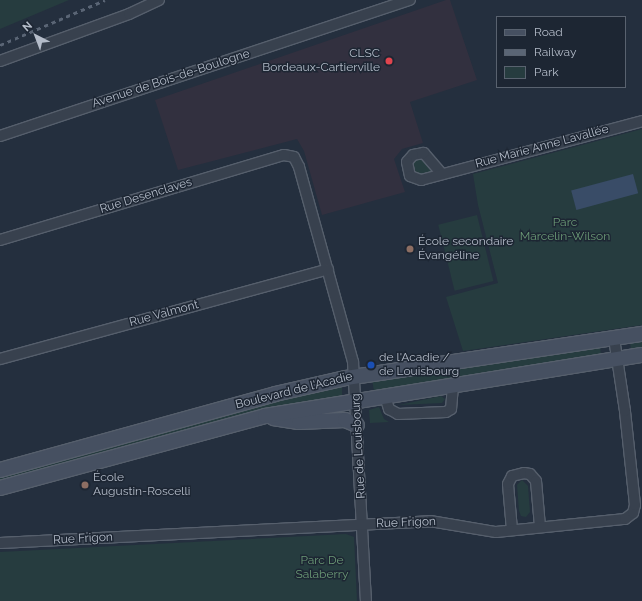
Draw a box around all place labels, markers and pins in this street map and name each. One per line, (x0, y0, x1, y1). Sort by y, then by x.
place label: CLSC Bordeaux-Cartierville (262, 47, 380, 75)
marker: CLSC Bordeaux-Cartierville (383, 55, 395, 67)
place label: École secondaire Évangéline (418, 235, 513, 263)
marker: École secondaire Évangéline (405, 244, 415, 254)
place label: de l'Acadie / de Louisbourg (379, 351, 459, 379)
marker: de l'Acadie / de Louisbourg (366, 360, 376, 370)
place label: École Augustin-Roscelli (93, 471, 190, 499)
marker: École Augustin-Roscelli (80, 480, 90, 490)

